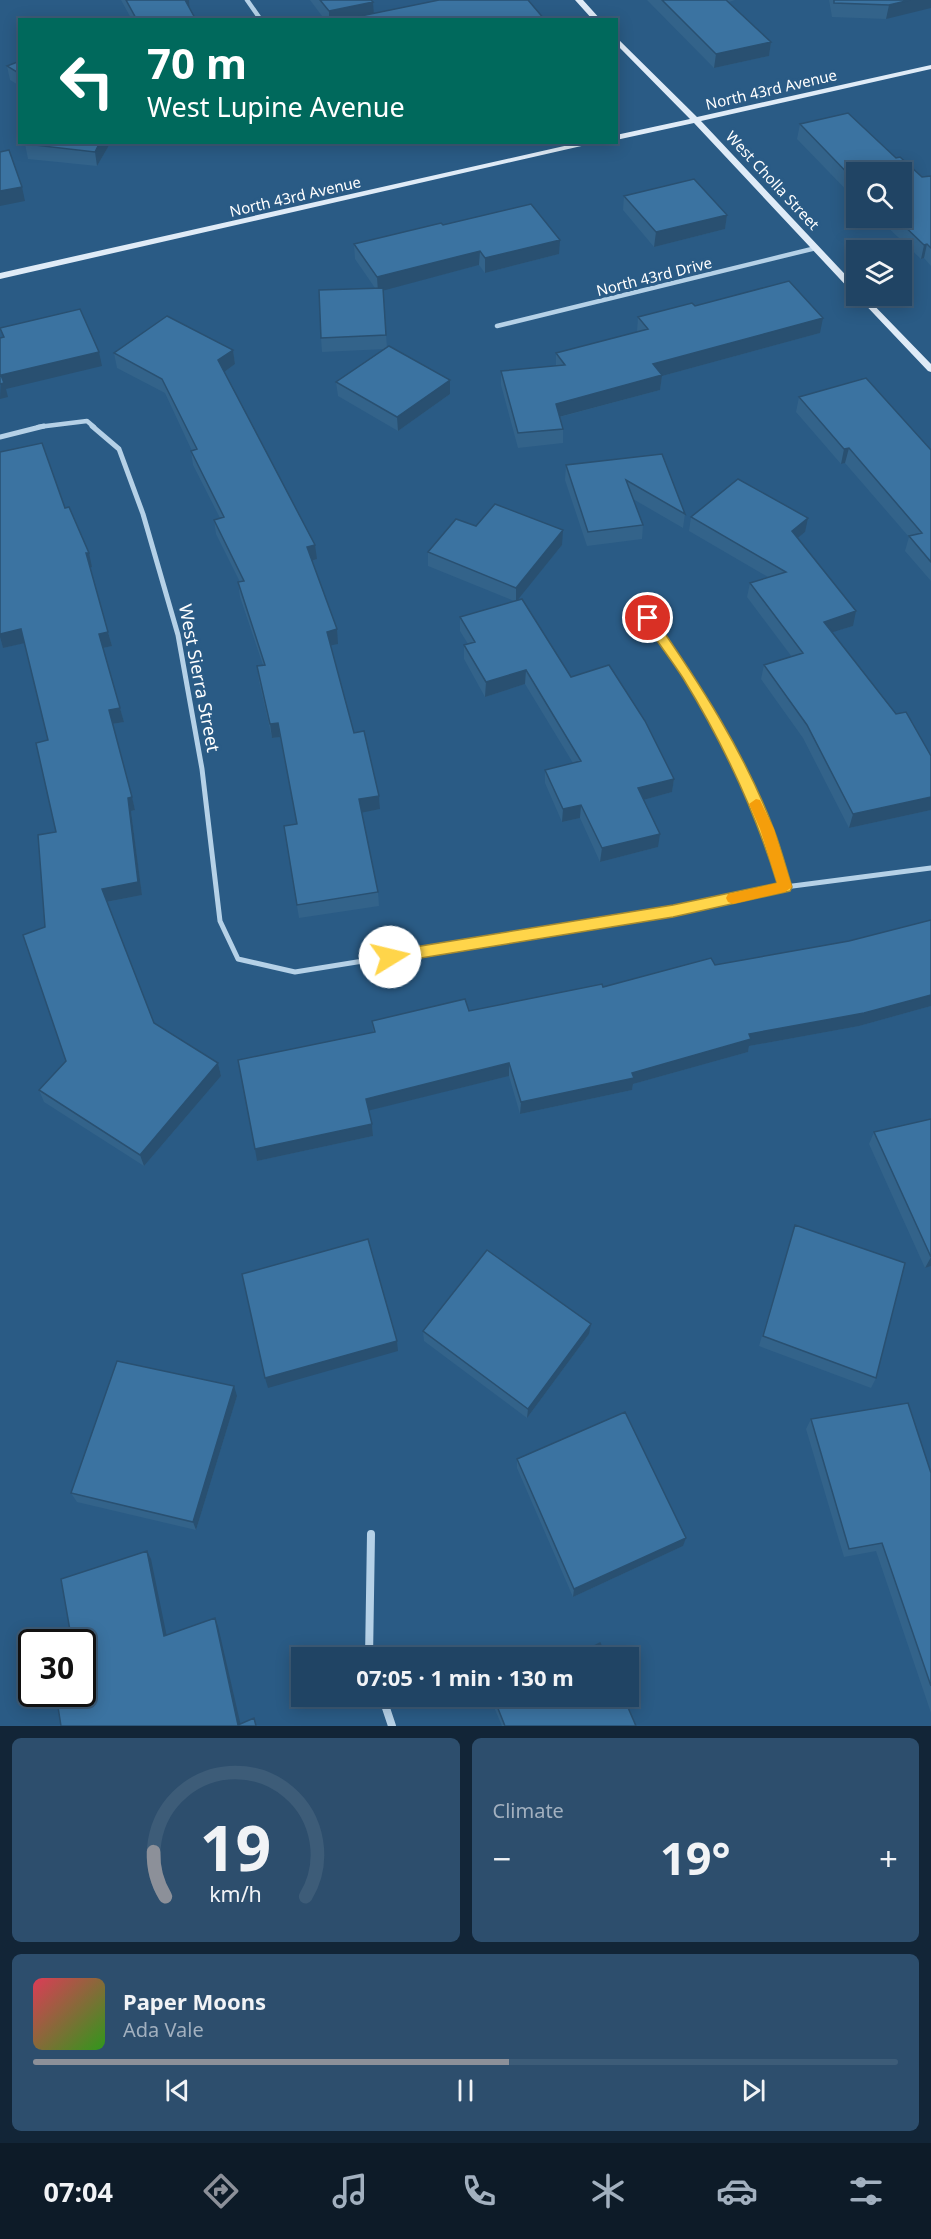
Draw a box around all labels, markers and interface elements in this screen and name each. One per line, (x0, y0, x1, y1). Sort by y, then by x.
text: 70 m (147, 34, 247, 91)
icon: left (48, 42, 126, 120)
street label: North 43rd Avenue (703, 64, 839, 114)
text: West Lupine Avenue (147, 88, 405, 125)
street label: West Cholla Street (722, 126, 824, 234)
map controls (846, 162, 912, 306)
button: search (846, 162, 912, 228)
street label: North 43rd Avenue (227, 171, 363, 221)
button: layers (846, 240, 912, 306)
street label: North 43rd Drive (594, 252, 714, 300)
pin (622, 592, 673, 643)
icon: arrive (631, 601, 664, 634)
street label: West Sierra Street (174, 602, 226, 755)
position arrow (358, 925, 422, 989)
speed limit sign: 30 (18, 1629, 96, 1707)
text: 07:05 · 1 min · 130 m (356, 1662, 574, 1692)
text: Climate (493, 1797, 564, 1824)
text: 19 (200, 1804, 271, 1889)
text: 19° (660, 1827, 731, 1888)
text: − (493, 1836, 511, 1881)
text: + (879, 1836, 898, 1881)
text: km/h (209, 1879, 262, 1908)
text: Paper Moons (123, 1986, 266, 2016)
text: Ada Vale (123, 2016, 204, 2043)
icon: previous (161, 2074, 194, 2107)
icon: pause (449, 2074, 482, 2107)
icon: next (737, 2074, 770, 2107)
icon: directions (200, 2170, 242, 2212)
icon: music (329, 2170, 371, 2212)
icon: phone (458, 2170, 500, 2212)
icon: climate (587, 2170, 629, 2212)
icon: car (716, 2170, 758, 2212)
icon: filters (845, 2170, 887, 2212)
text: 07:04 (44, 2173, 113, 2210)

